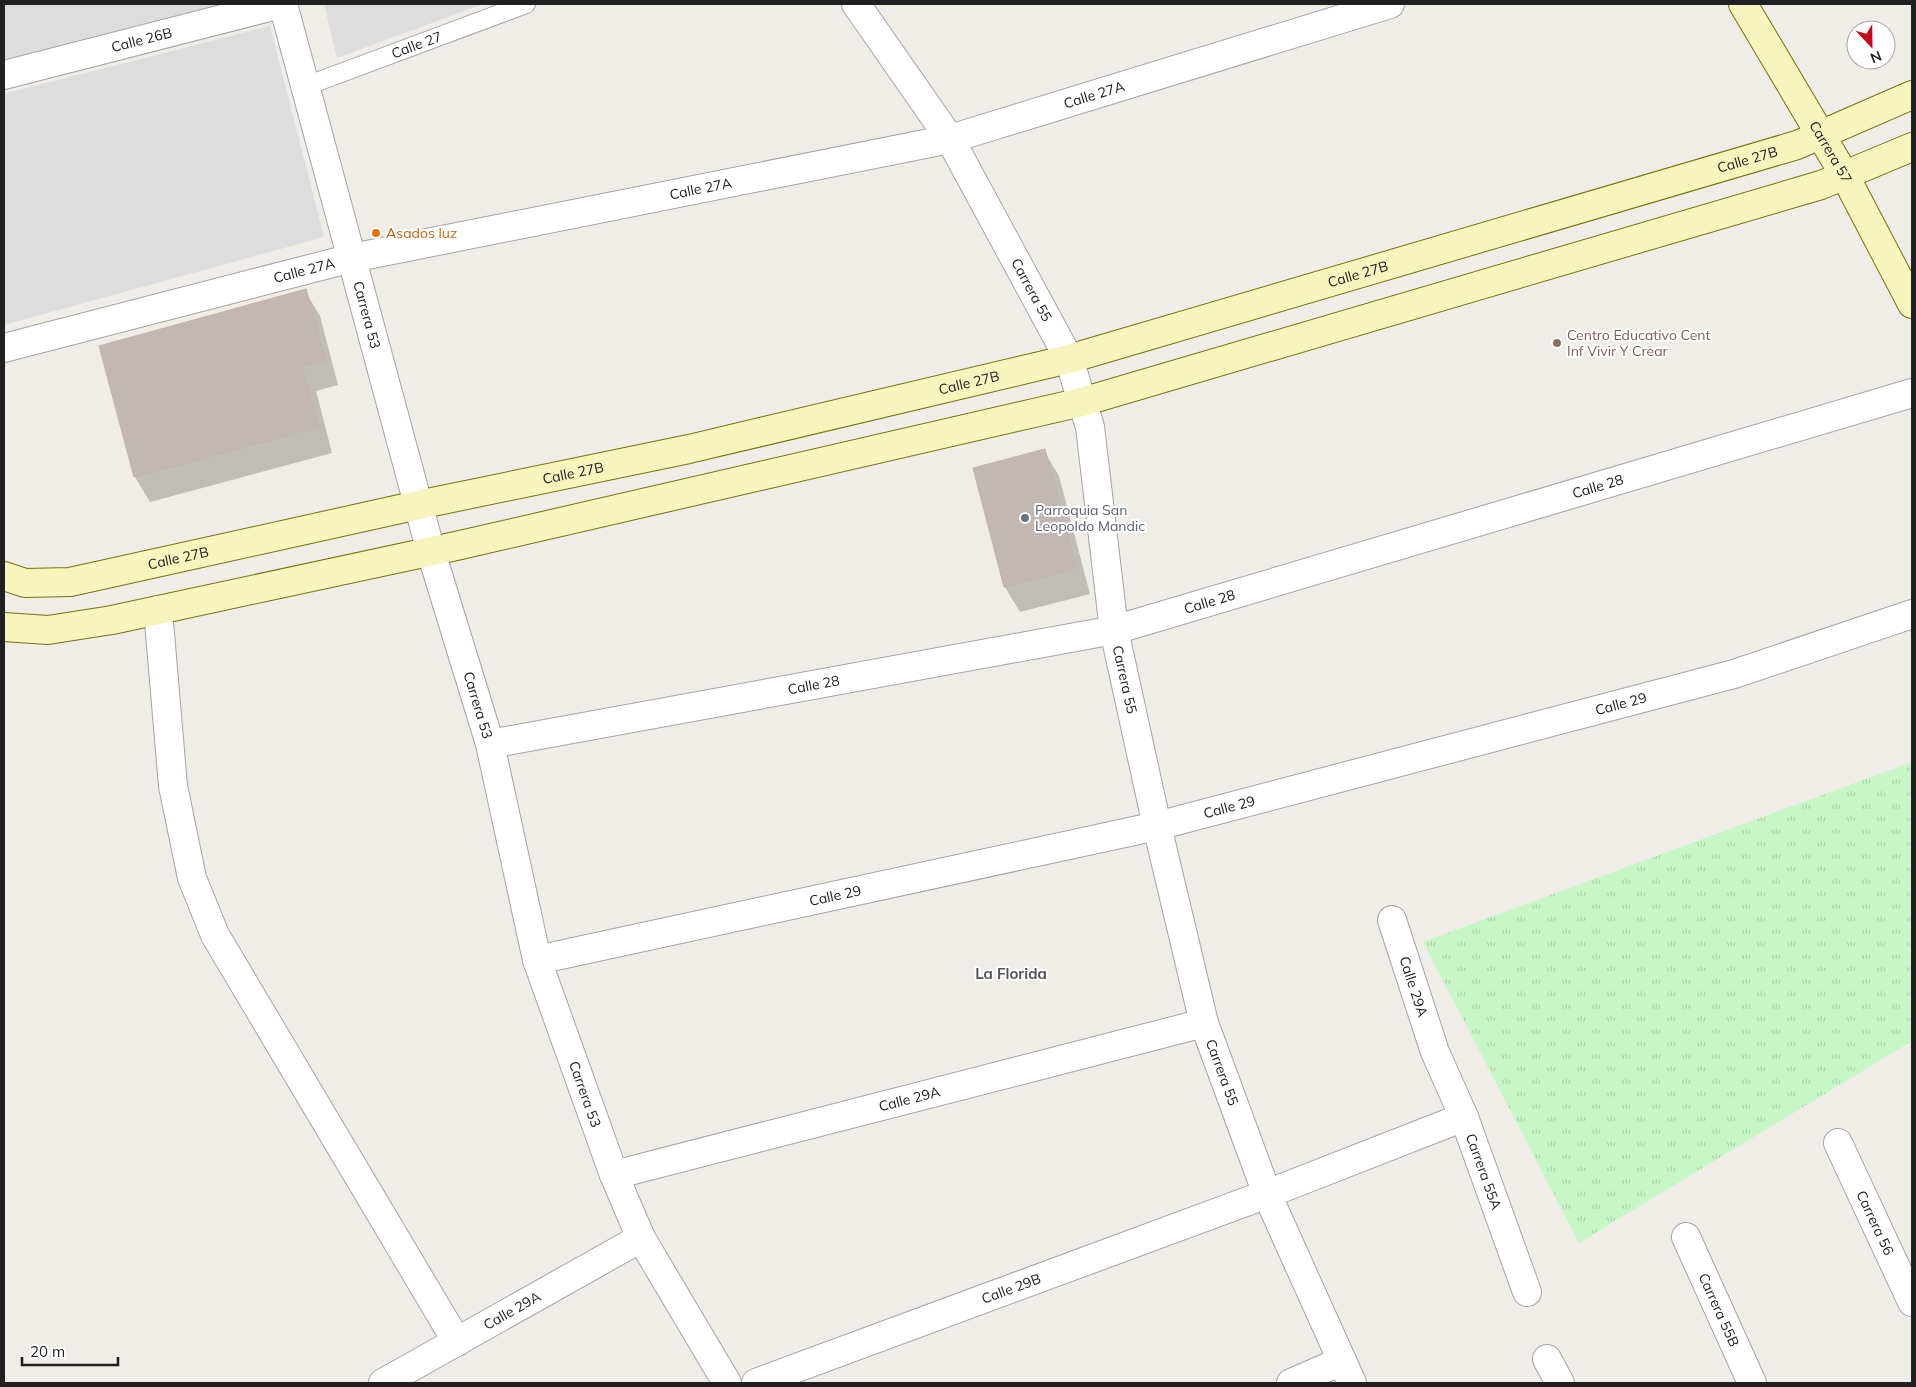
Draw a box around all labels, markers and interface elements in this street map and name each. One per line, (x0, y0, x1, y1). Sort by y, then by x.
north arrow (1846, 20, 1896, 70)
street label: Calle 26B (109, 23, 174, 56)
street label: Calle 27 (389, 27, 444, 62)
text: N (1868, 47, 1884, 67)
street label: Calle 27A (1062, 77, 1128, 113)
street label: Carrera 57 (1805, 118, 1856, 186)
street label: Calle 27B (1715, 142, 1780, 177)
street label: Calle 27A (668, 174, 734, 204)
place label: Asados luz (386, 224, 457, 242)
marker: Asados luz (370, 227, 382, 239)
street label: Calle 27A (271, 254, 337, 287)
street label: Carrera 55 (1007, 255, 1056, 325)
street label: Calle 27B (1326, 257, 1390, 291)
street label: Carrera 53 (349, 279, 385, 351)
place label: Centro Educativo Cent Inf Vivir Y Crear (1567, 326, 1710, 360)
marker: Centro Educativo Cent Inf Vivir Y Crear (1551, 337, 1563, 349)
street label: Calle 27B (937, 367, 1001, 399)
street label: Calle 27B (541, 458, 605, 488)
street label: Calle 28 (1570, 470, 1626, 502)
place label: Parroquia San Leopoldo Mandic (1035, 501, 1145, 535)
marker: Parroquia San Leopoldo Mandic (1019, 512, 1031, 524)
street label: Calle 27B (146, 543, 210, 574)
street label: Calle 28 (1182, 586, 1237, 618)
street label: Carrera 55 (1109, 644, 1141, 715)
street label: Carrera 53 (459, 669, 497, 741)
street label: Calle 28 (786, 671, 841, 698)
street label: Calle 29 (1593, 688, 1649, 719)
street label: Calle 29 (1202, 792, 1257, 822)
street label: Calle 29 (808, 881, 863, 910)
street label: Calle 29A (1395, 954, 1432, 1020)
district label: La Florida (975, 964, 1047, 983)
street label: Carrera 55 (1202, 1037, 1243, 1108)
street label: Carrera 53 (565, 1058, 605, 1130)
street label: Calle 29A (877, 1082, 943, 1115)
street label: Carrera 55A (1462, 1131, 1506, 1213)
street label: Carrera 56 (1852, 1188, 1898, 1258)
street label: Calle 29B (979, 1269, 1043, 1308)
street label: Carrera 55B (1695, 1270, 1743, 1350)
street label: Calle 29A (480, 1287, 544, 1334)
scale bar (22, 1334, 119, 1366)
text: 20 m (30, 1342, 65, 1361)

